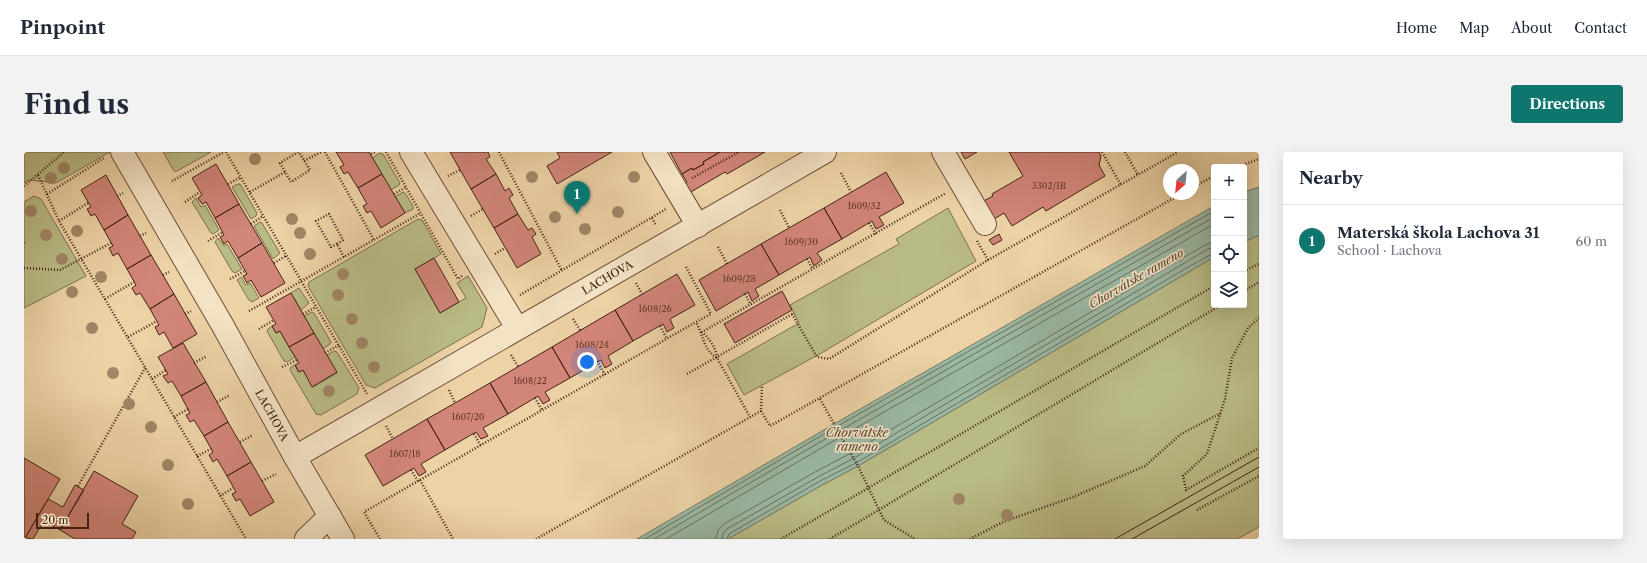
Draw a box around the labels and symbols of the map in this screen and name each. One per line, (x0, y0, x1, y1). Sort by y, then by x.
north arrow (1163, 164, 1199, 200)
house number: 3302/1B (1032, 180, 1066, 191)
pin: 1 (564, 181, 590, 214)
house number: 1609/32 (847, 200, 881, 211)
house number: 1609/30 (784, 236, 818, 247)
water label: Chorvátske rameno (1086, 244, 1187, 311)
street label: LACHOVA (579, 257, 636, 298)
house number: 1609/28 (722, 273, 756, 284)
house number: 1608/26 (638, 303, 672, 314)
house number: 1608/24 (575, 339, 609, 350)
your location (577, 352, 597, 372)
house number: 1608/22 (513, 375, 547, 386)
street label: LACHOVA (252, 387, 292, 444)
house number: 1607/20 (451, 411, 485, 422)
water label: Chorvátske rameno (826, 425, 889, 454)
house number: 1607/18 (389, 448, 421, 459)
scale bar (36, 511, 89, 530)

